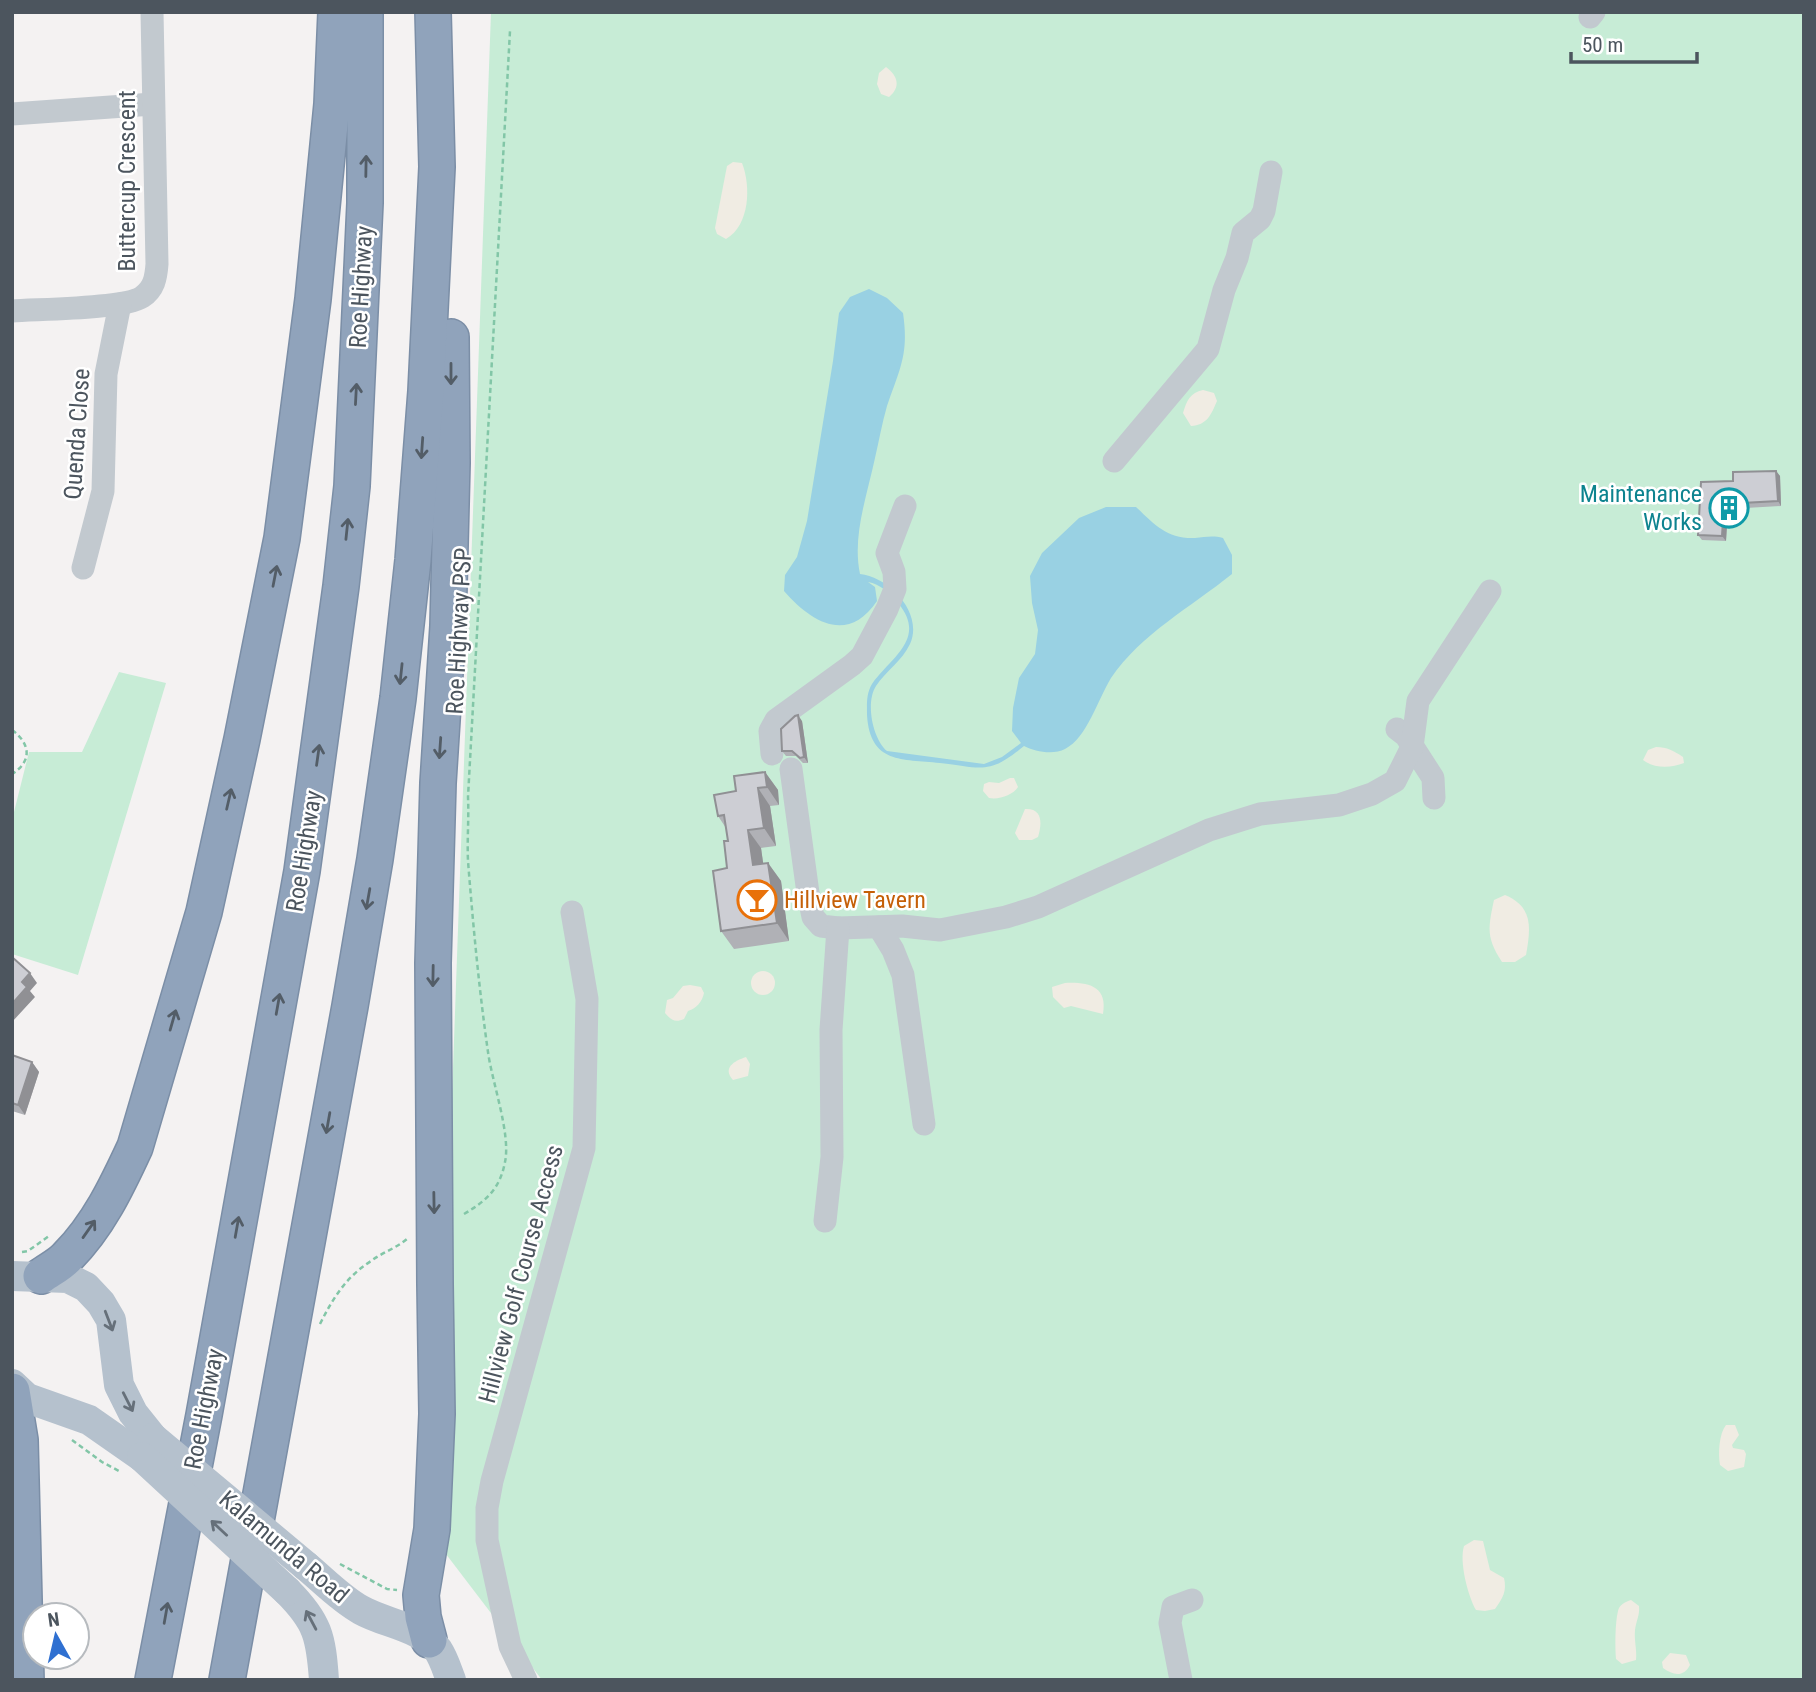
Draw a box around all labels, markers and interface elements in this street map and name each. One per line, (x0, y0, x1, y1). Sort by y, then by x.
scale bar (1571, 21, 1697, 65)
text: 50 m (1582, 33, 1623, 57)
street label: Buttercup Crescent (113, 90, 141, 272)
one-way arrow (359, 155, 372, 178)
street label: Roe Highway (344, 225, 378, 349)
one-way arrow (444, 362, 458, 385)
street label: Quenda Close (58, 368, 96, 500)
one-way arrow (350, 382, 363, 405)
one-way arrow (415, 436, 428, 458)
place label: Maintenance Works (1580, 480, 1702, 536)
building icon: Maintenance Works (1708, 487, 1750, 529)
one-way arrow (341, 518, 354, 541)
street label: Roe Highway PSP (441, 547, 477, 715)
one-way arrow (268, 565, 282, 588)
one-way arrow (394, 662, 407, 685)
one-way arrow (434, 736, 447, 759)
one-way arrow (312, 744, 325, 767)
one-way arrow (223, 788, 236, 811)
street label: Roe Highway (281, 788, 327, 914)
bar icon: Hillview Tavern (736, 879, 778, 921)
place label: Hillview Tavern (784, 886, 926, 914)
one-way arrow (361, 887, 374, 910)
one-way arrow (426, 964, 440, 987)
one-way arrow (272, 993, 285, 1016)
one-way arrow (168, 1009, 181, 1031)
one-way arrow (321, 1111, 334, 1134)
street label: Hillview Golf Course Access (473, 1142, 569, 1406)
one-way arrow (427, 1191, 441, 1214)
one-way arrow (231, 1216, 244, 1239)
one-way arrow (82, 1220, 96, 1239)
one-way arrow (104, 1309, 116, 1331)
street label: Roe Highway (179, 1346, 229, 1472)
one-way arrow (121, 1391, 135, 1412)
street label: Kalamunda Road (214, 1485, 354, 1609)
one-way arrow (210, 1520, 228, 1536)
north arrow (21, 1601, 91, 1671)
one-way arrow (160, 1602, 173, 1625)
text: N (46, 1607, 61, 1632)
one-way arrow (304, 1610, 317, 1631)

